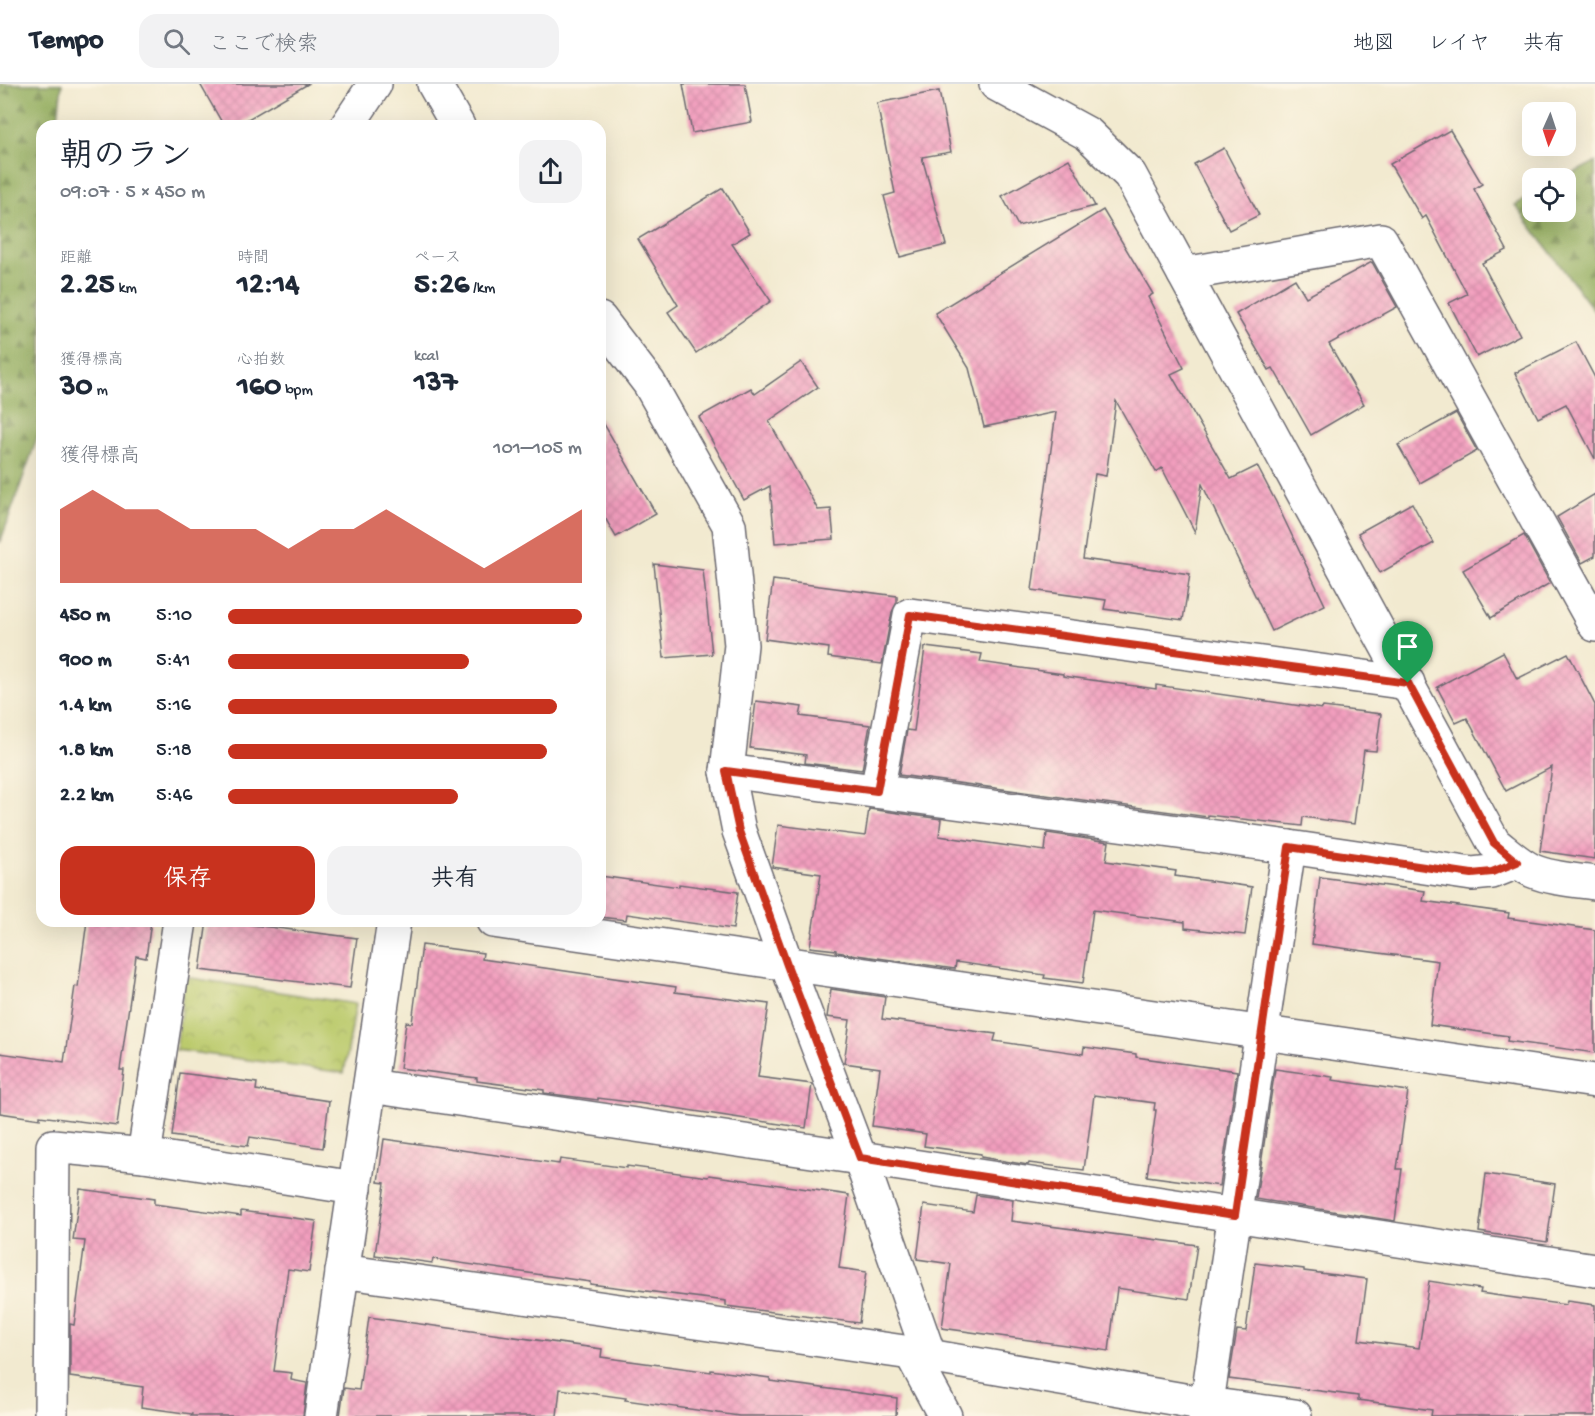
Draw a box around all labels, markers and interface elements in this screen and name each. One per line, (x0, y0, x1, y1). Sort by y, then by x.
search box (139, 14, 559, 68)
text: Tempo (30, 25, 103, 58)
icon: search (160, 25, 193, 58)
text: ここで検索 (208, 33, 318, 59)
text: 地図 (1353, 33, 1395, 58)
text: レイヤ (1428, 33, 1490, 58)
text: 共有 (1523, 33, 1565, 58)
north arrow (1522, 102, 1576, 156)
map controls (1522, 102, 1576, 222)
text: 朝のラン (60, 140, 192, 178)
button: share (519, 140, 582, 203)
button: locate (1522, 168, 1576, 222)
text: 09:07 · 5 × 450 m (60, 182, 205, 205)
text: 距離 (60, 250, 92, 269)
text: 時間 (237, 250, 269, 269)
text: ペース (414, 250, 461, 269)
text: 2.25 (60, 269, 115, 304)
text: 12:14 (237, 269, 300, 304)
text: 5:26 (414, 269, 469, 304)
text: km (115, 280, 137, 299)
text: /km (469, 280, 495, 299)
text: kcal (414, 348, 439, 367)
text: 獲得標高 (60, 352, 124, 371)
text: 心拍数 (237, 352, 285, 371)
text: 137 (414, 367, 457, 402)
text: 30 (60, 371, 93, 406)
text: 160 (237, 371, 281, 406)
text: m (93, 382, 108, 401)
text: bpm (281, 382, 313, 401)
text: 101–105 m (493, 438, 582, 461)
text: 獲得標高 (60, 446, 140, 469)
text: 450 m (60, 605, 110, 628)
text: 5:10 (156, 605, 192, 628)
pin (1382, 621, 1433, 683)
icon: arrive (1391, 630, 1424, 663)
text: 900 m (60, 650, 112, 673)
text: 5:41 (156, 650, 190, 673)
text: 1.4 km (60, 695, 112, 718)
text: 5:16 (156, 695, 191, 718)
text: 1.8 km (60, 740, 113, 763)
text: 5:18 (156, 740, 192, 763)
text: 2.2 km (60, 785, 114, 808)
text: 5:46 (156, 785, 192, 808)
button: 保存 (60, 846, 315, 915)
button: 共有 (327, 846, 582, 915)

